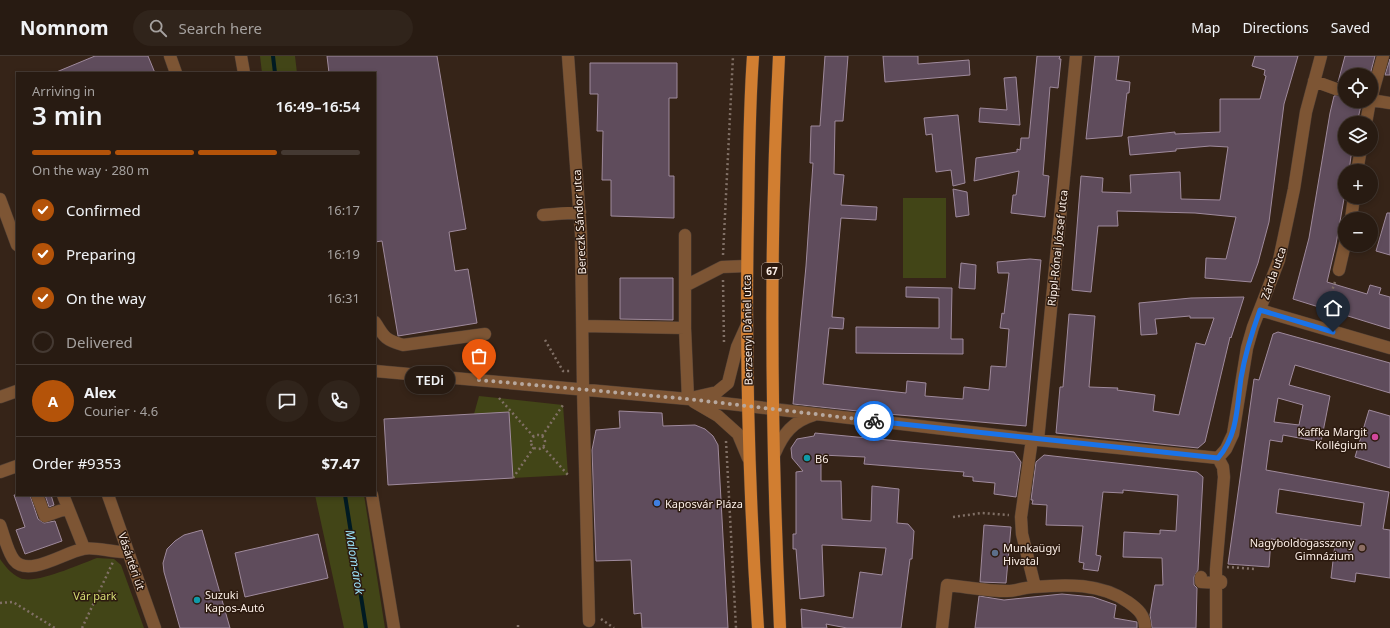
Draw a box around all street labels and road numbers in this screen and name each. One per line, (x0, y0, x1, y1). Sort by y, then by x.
street label: Bereczk Sándor utca (569, 169, 589, 275)
street label: Rippl-Rónai József utca (1043, 189, 1071, 307)
street label: Zárda utca (1257, 245, 1289, 301)
road number: 67 (762, 263, 782, 279)
street label: Berzsenyi Dániel utca (739, 275, 755, 385)
street label: Vásártéri út (115, 530, 149, 592)

